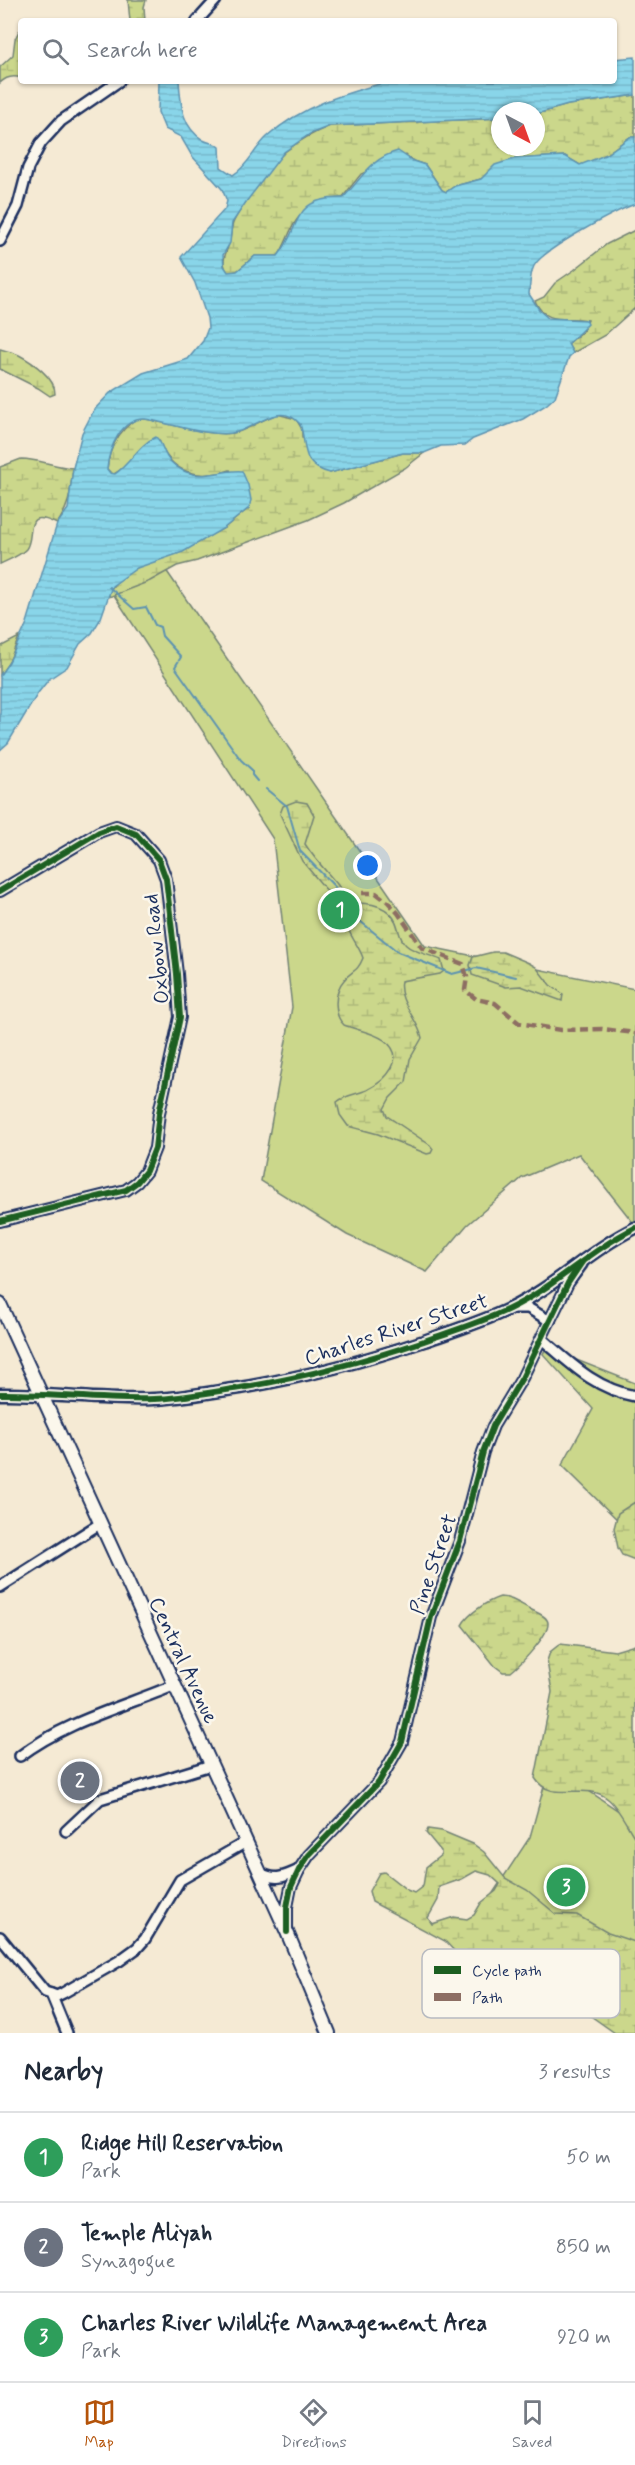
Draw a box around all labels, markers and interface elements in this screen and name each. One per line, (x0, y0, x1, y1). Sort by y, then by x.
search box (18, 18, 617, 84)
icon: search (39, 35, 72, 68)
text: Search here (87, 37, 198, 65)
north arrow (491, 102, 545, 156)
your location (353, 851, 382, 880)
pin: 1 (320, 888, 360, 932)
street label: Oxbow Road (137, 892, 177, 1005)
street label: Charles River Street (301, 1287, 492, 1373)
street label: Pine Street (404, 1510, 464, 1618)
street label: Central Avenue (142, 1593, 225, 1728)
pin: 2 (60, 1758, 100, 1804)
pin: 3 (546, 1864, 586, 1910)
legend (422, 1949, 620, 2018)
text: Cycle path (472, 1961, 542, 1982)
text: Path (472, 1988, 503, 2009)
text: Nearby (24, 2055, 103, 2089)
text: 3 results (539, 2059, 611, 2086)
text: Ridge Hill Reservation (81, 2130, 283, 2158)
text: 1 (39, 2144, 48, 2171)
text: 50 m (566, 2144, 611, 2171)
text: Park (81, 2158, 121, 2185)
text: Temple Aliyah (81, 2220, 212, 2248)
text: 2 (39, 2234, 48, 2261)
text: 850 m (556, 2234, 611, 2261)
text: Synagogue (81, 2248, 175, 2275)
text: Charles River Wildlife Management Area (81, 2310, 487, 2338)
text: 3 (39, 2324, 48, 2351)
text: 920 m (557, 2324, 611, 2351)
text: Park (81, 2338, 121, 2365)
tab: Map (83, 2396, 116, 2453)
tab: Directions (281, 2396, 347, 2453)
tab: Saved (512, 2396, 552, 2453)

